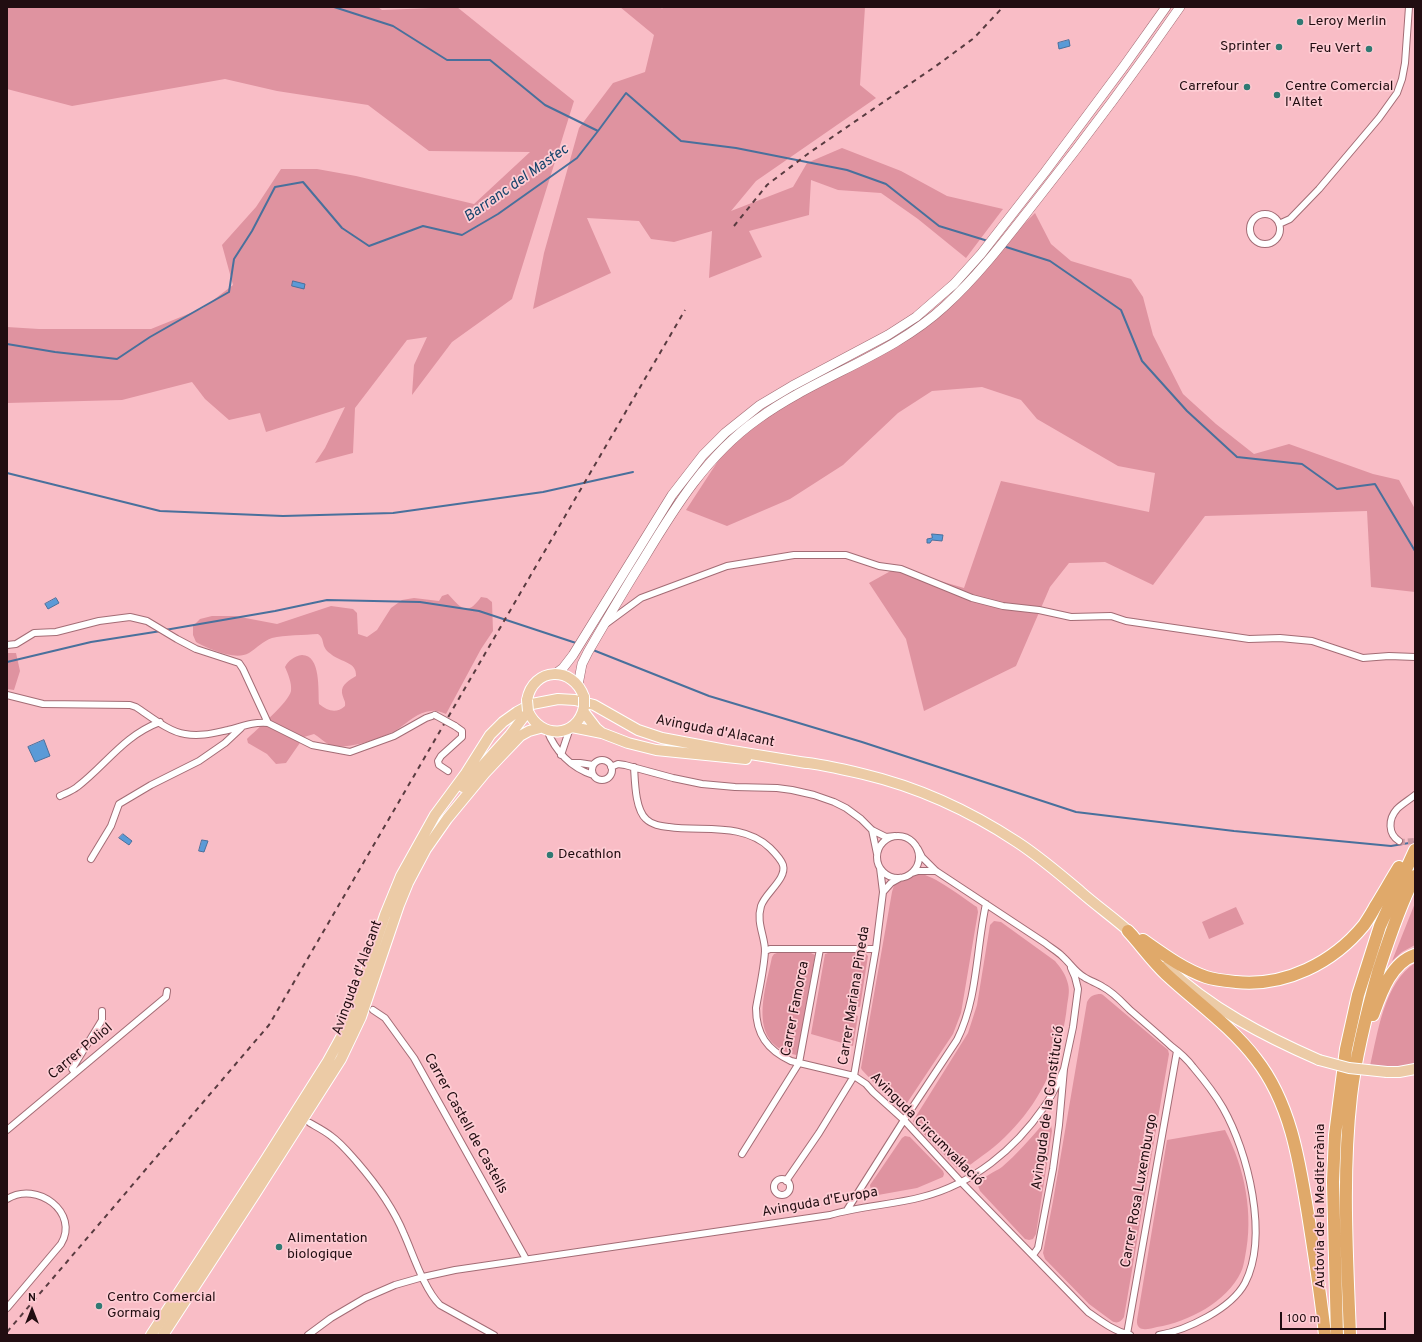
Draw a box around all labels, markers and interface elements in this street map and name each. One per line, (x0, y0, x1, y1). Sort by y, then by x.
place label: Leroy Merlin (1308, 14, 1386, 30)
marker: Leroy Merlin (1295, 17, 1305, 27)
place label: Sprinter (1220, 39, 1271, 55)
place label: Feu Vert (1309, 41, 1361, 57)
marker: Sprinter (1274, 42, 1284, 52)
marker: Feu Vert (1364, 44, 1374, 54)
place label: Carrefour (1179, 79, 1239, 95)
place label: Centre Comercial l'Altet (1285, 79, 1393, 112)
marker: Carrefour (1242, 82, 1252, 92)
marker: Centre Comercial l'Altet (1272, 90, 1282, 100)
water label: Barranc del Mastec (461, 141, 573, 227)
street label: Avinguda d'Alacant (654, 712, 776, 752)
place label: Decathlon (558, 847, 621, 863)
marker: Decathlon (545, 850, 555, 860)
street label: Avinguda d'Alacant (329, 918, 387, 1038)
street label: Carrer Mariana Pineda (836, 925, 874, 1067)
street label: Carrer Famorca (779, 960, 813, 1058)
street label: Carrer Poliol (45, 1020, 117, 1084)
street label: Avinguda de la Constitució (1029, 1025, 1069, 1191)
street label: Carrer Castell de Castells (419, 1051, 511, 1197)
street label: Avinguda Circumval·lació (866, 1070, 986, 1190)
street label: Carrer Rosa Luxemburgo (1118, 1113, 1162, 1269)
street label: Autovia de la Mediterrània (1313, 1124, 1329, 1288)
street label: Avinguda d'Europa (761, 1185, 879, 1221)
place label: Alimentation biologique (287, 1231, 368, 1264)
marker: Alimentation biologique (274, 1242, 284, 1252)
north arrow (12, 1290, 52, 1330)
place label: Centro Comercial Gormaig (107, 1290, 216, 1322)
text: N (28, 1291, 36, 1305)
marker: Centro Comercial Gormaig (94, 1301, 104, 1311)
scale bar (1282, 1304, 1388, 1330)
text: 100 m (1287, 1311, 1320, 1327)

